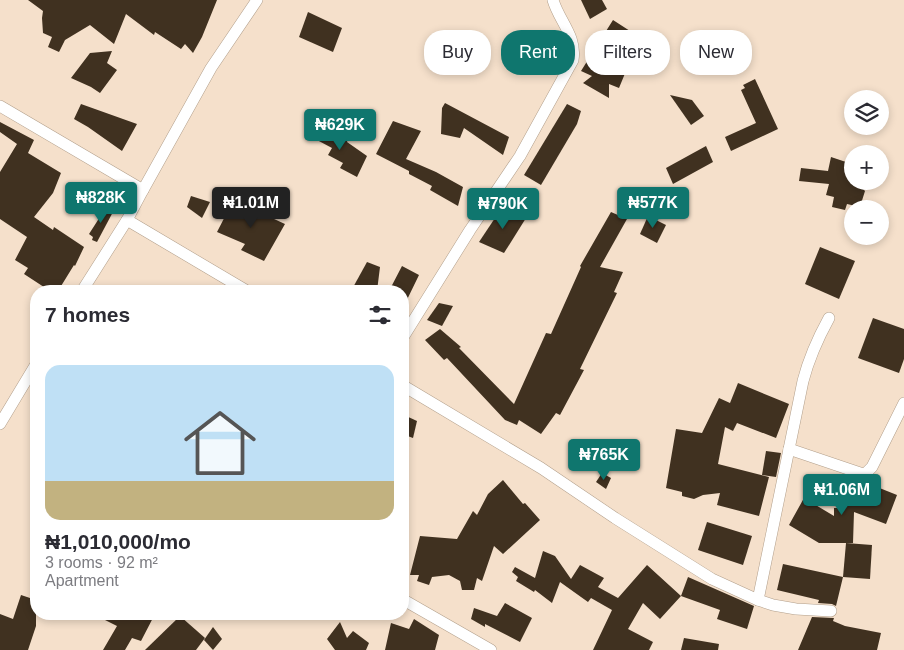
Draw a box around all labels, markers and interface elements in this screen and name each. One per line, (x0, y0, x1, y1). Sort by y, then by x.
chip: Buy (424, 30, 491, 75)
chip: Rent (501, 30, 575, 75)
chip: Filters (585, 30, 670, 75)
chip: New (680, 30, 752, 75)
map controls (844, 90, 889, 245)
button: layers (844, 90, 889, 135)
pin: ₦629K (305, 108, 375, 151)
text: ₦629K (315, 116, 365, 133)
button: + (844, 145, 889, 190)
pin: ₦828K (66, 182, 136, 224)
pin: ₦1.01M (210, 186, 292, 229)
pin: ₦577K (618, 186, 688, 229)
pin: ₦790K (468, 188, 538, 230)
text: ₦828K (76, 189, 126, 206)
text: ₦1.01M (223, 194, 279, 211)
text: ₦577K (628, 194, 678, 211)
text: ₦790K (478, 195, 528, 212)
button: − (844, 200, 889, 245)
icon: filters (366, 301, 394, 329)
text: 7 homes (45, 303, 130, 326)
icon: home (175, 398, 265, 488)
pin: ₦765K (569, 438, 639, 481)
text: ₦765K (579, 446, 629, 463)
pin: ₦1.06M (801, 474, 883, 516)
text: ₦1.06M (814, 481, 870, 498)
text: ₦1,010,000/mo (45, 530, 191, 553)
text: 3 rooms · 92 m² (45, 554, 158, 571)
text: Apartment (45, 572, 119, 589)

